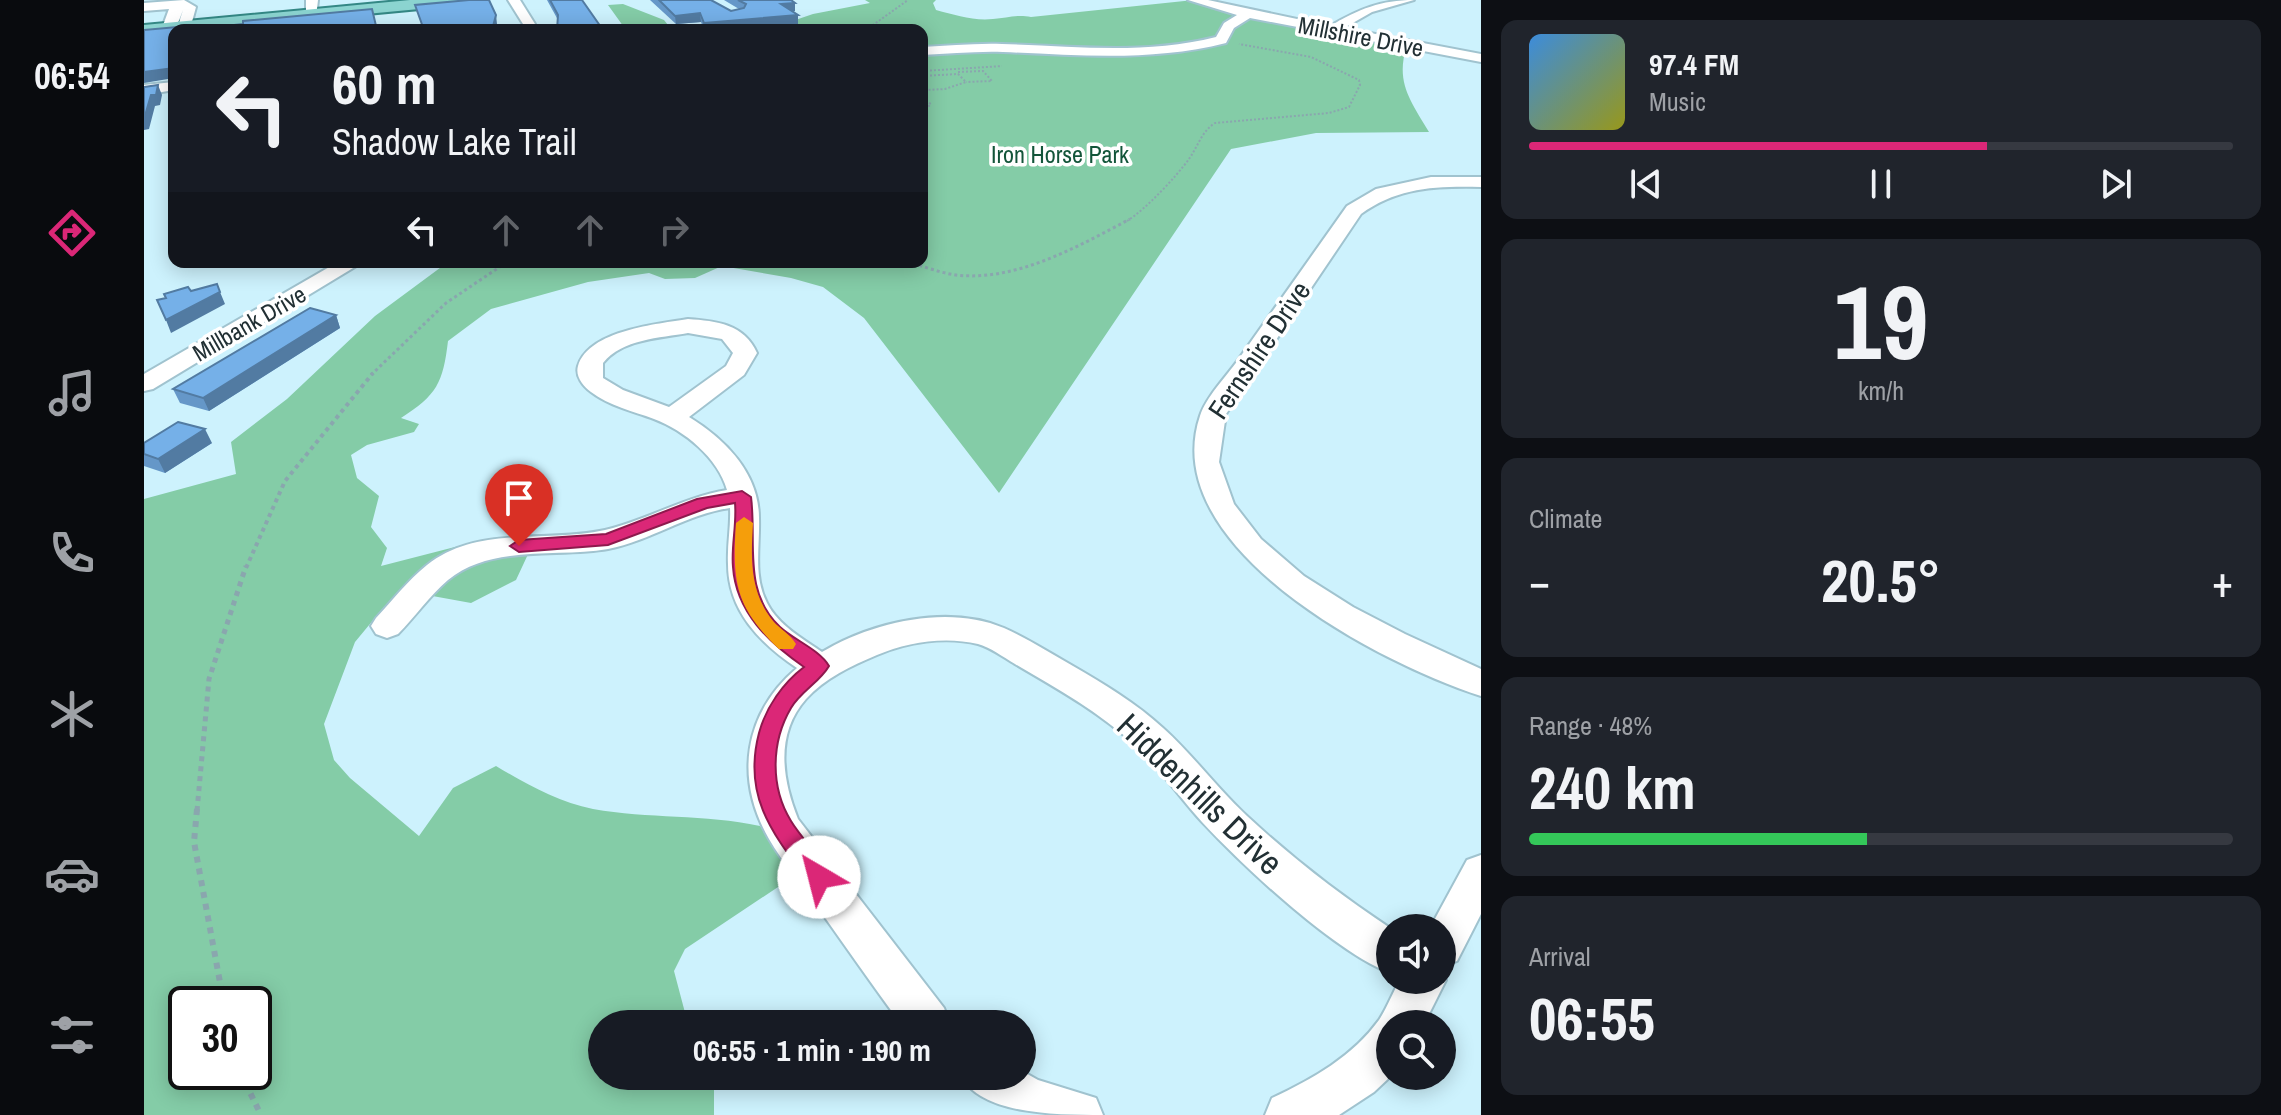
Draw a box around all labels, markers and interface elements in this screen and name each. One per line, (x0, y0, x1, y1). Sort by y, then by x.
street label: Millshire Drive (1296, 8, 1426, 64)
text: 97.4 FM (1649, 44, 1739, 84)
text: 60 m (332, 46, 437, 121)
text: 06:54 (34, 52, 110, 100)
icon: left (200, 56, 304, 160)
text: Music (1649, 84, 1706, 119)
text: Shadow Lake Trail (332, 118, 577, 166)
park label: Iron Horse Park (991, 138, 1129, 170)
icon: previous (1624, 162, 1668, 206)
icon: pause (1859, 162, 1903, 206)
icon: next (2094, 162, 2138, 206)
icon: directions (44, 205, 100, 261)
icon: left (400, 208, 444, 252)
icon: ahead (484, 208, 528, 252)
icon: ahead (568, 208, 612, 252)
icon: right (652, 208, 696, 252)
text: 19 (1834, 251, 1928, 391)
street label: Fernshire Drive (1199, 274, 1319, 426)
street label: Millbank Drive (187, 278, 311, 368)
icon: music (44, 365, 100, 421)
text: km/h (1858, 373, 1904, 408)
pin (485, 464, 553, 546)
icon: arrive (497, 476, 541, 520)
text: Climate (1529, 501, 1602, 536)
icon: phone (44, 525, 100, 581)
text: 20.5° (1821, 540, 1941, 621)
text: − (1529, 551, 1550, 611)
text: + (2212, 551, 2233, 611)
icon: climate (44, 686, 100, 742)
street label: Hiddenhills Drive (1107, 703, 1293, 885)
text: Range · 48% (1529, 708, 1652, 743)
text: 240 km (1529, 747, 1696, 828)
position arrow (777, 835, 861, 919)
icon: car (44, 846, 100, 902)
map controls (1376, 914, 1456, 1090)
button: sound (1376, 914, 1456, 994)
text: Arrival (1529, 939, 1591, 974)
text: 06:55 (1529, 978, 1655, 1059)
speed limit sign: 30 (168, 986, 272, 1090)
icon: filters (44, 1007, 100, 1063)
button: search (1376, 1010, 1456, 1090)
text: 06:55 · 1 min · 190 m (693, 1030, 931, 1070)

